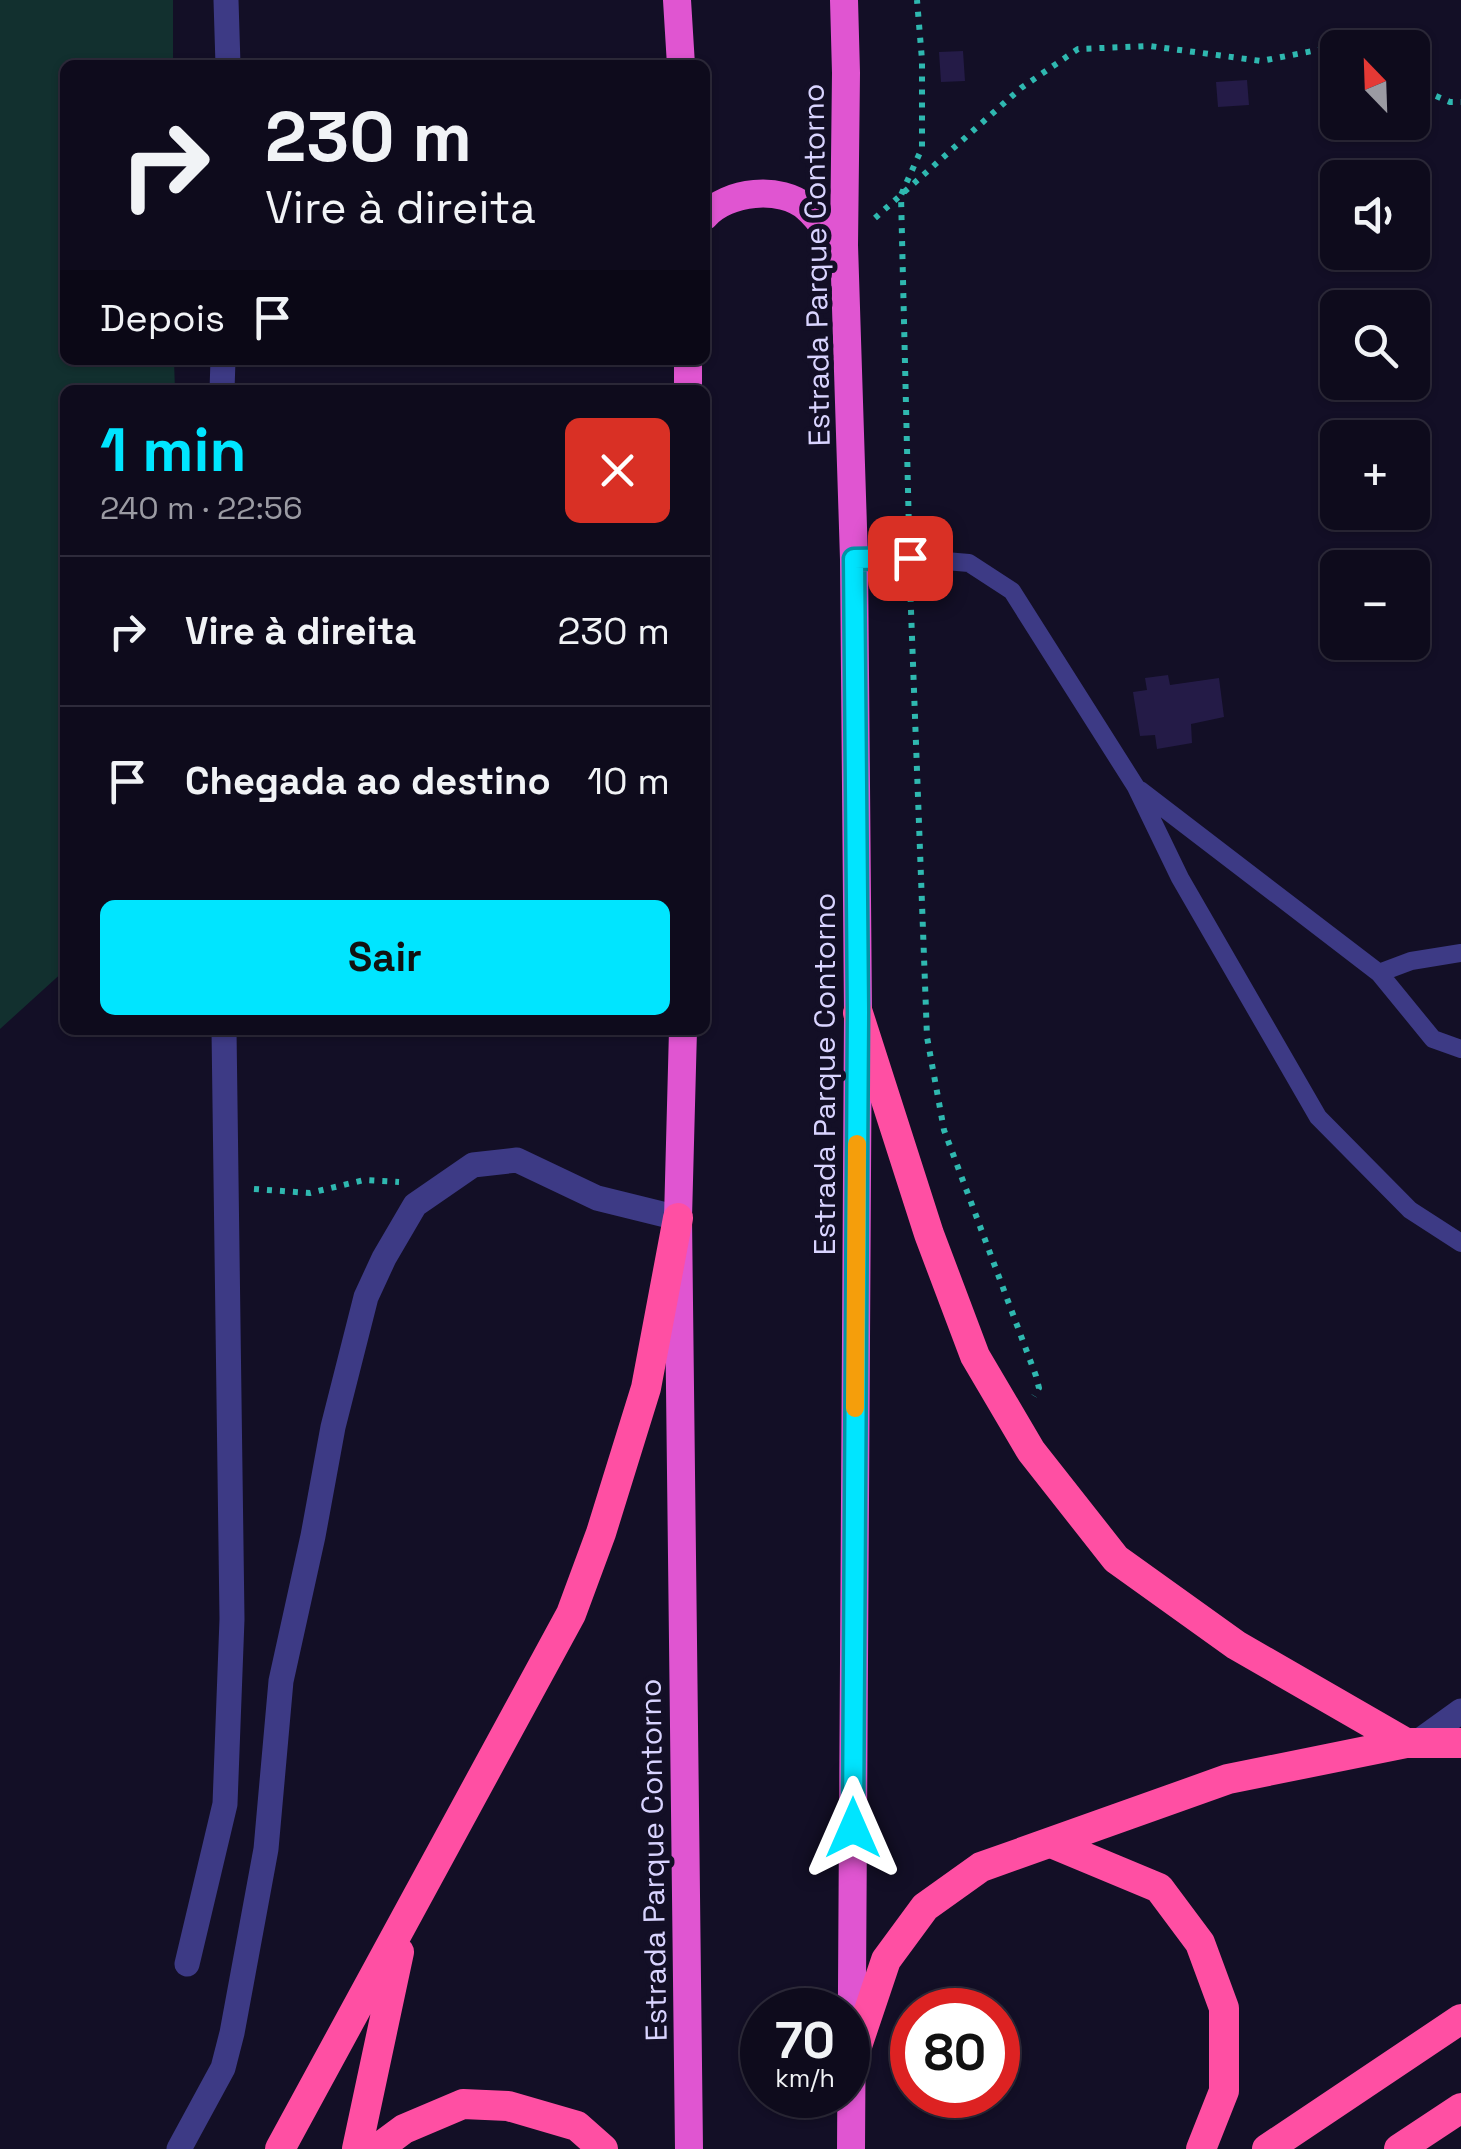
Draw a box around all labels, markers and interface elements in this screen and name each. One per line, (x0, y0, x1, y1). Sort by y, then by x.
north arrow (1320, 30, 1430, 140)
map controls (1320, 30, 1430, 660)
street label: Estrada Parque Contorno (793, 83, 839, 447)
text: 230 m (265, 92, 472, 181)
icon: right (100, 100, 230, 230)
button: sound (1320, 160, 1430, 270)
text: Vire à direita (265, 179, 536, 236)
icon: arrive (245, 290, 300, 345)
button: search (1320, 290, 1430, 400)
text: Depois (100, 294, 225, 342)
text: 1 min (100, 412, 247, 489)
button: close (565, 418, 670, 523)
button: + (1320, 420, 1430, 530)
text: 240 m · 22:56 (100, 488, 302, 528)
pin (868, 516, 953, 601)
icon: arrive (883, 531, 938, 586)
button: − (1320, 550, 1430, 660)
icon: right (100, 604, 155, 659)
text: Vire à direita (185, 607, 416, 655)
text: 230 m (557, 607, 670, 655)
icon: arrive (100, 754, 155, 809)
text: Chegada ao destino (185, 757, 551, 805)
text: 10 m (587, 757, 670, 805)
street label: Estrada Parque Contorno (805, 893, 844, 1255)
button: Sair (100, 900, 670, 1015)
street label: Estrada Parque Contorno (630, 1678, 676, 2042)
position arrow (801, 1776, 905, 1880)
speed limit sign: 80 (890, 1988, 1020, 2118)
text: 70 (775, 2009, 835, 2073)
text: km/h (775, 2062, 835, 2094)

